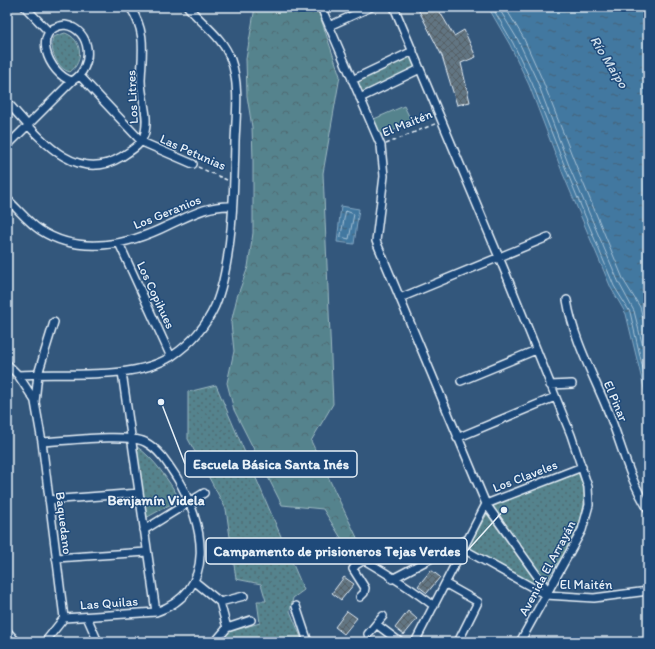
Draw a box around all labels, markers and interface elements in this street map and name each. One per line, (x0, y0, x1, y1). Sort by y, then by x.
water label: Río Maipo (586, 33, 632, 92)
street label: Los Litres (123, 69, 141, 124)
street label: El Maitén (380, 106, 435, 140)
street label: Las Petunias (158, 131, 228, 173)
street label: Los Geranios (131, 192, 203, 232)
street label: Los Copihues (134, 259, 178, 331)
street label: El Pinar (601, 378, 632, 424)
callout: Escuela Básica Santa Inés (185, 451, 357, 477)
text: Escuela Básica Santa Inés (193, 456, 349, 473)
street label: Los Claveles (490, 457, 560, 495)
street label: Baquedano (53, 491, 75, 556)
district label: Benjamín Videla (107, 492, 205, 509)
street label: Avenida El Arrayán (516, 518, 579, 618)
callout: Campamento de prisioneros Tejas Verdes (206, 538, 467, 564)
text: Campamento de prisioneros Tejas Verdes (214, 543, 460, 560)
street label: El Maitén (560, 577, 613, 592)
street label: Las Quilas (79, 593, 139, 613)

